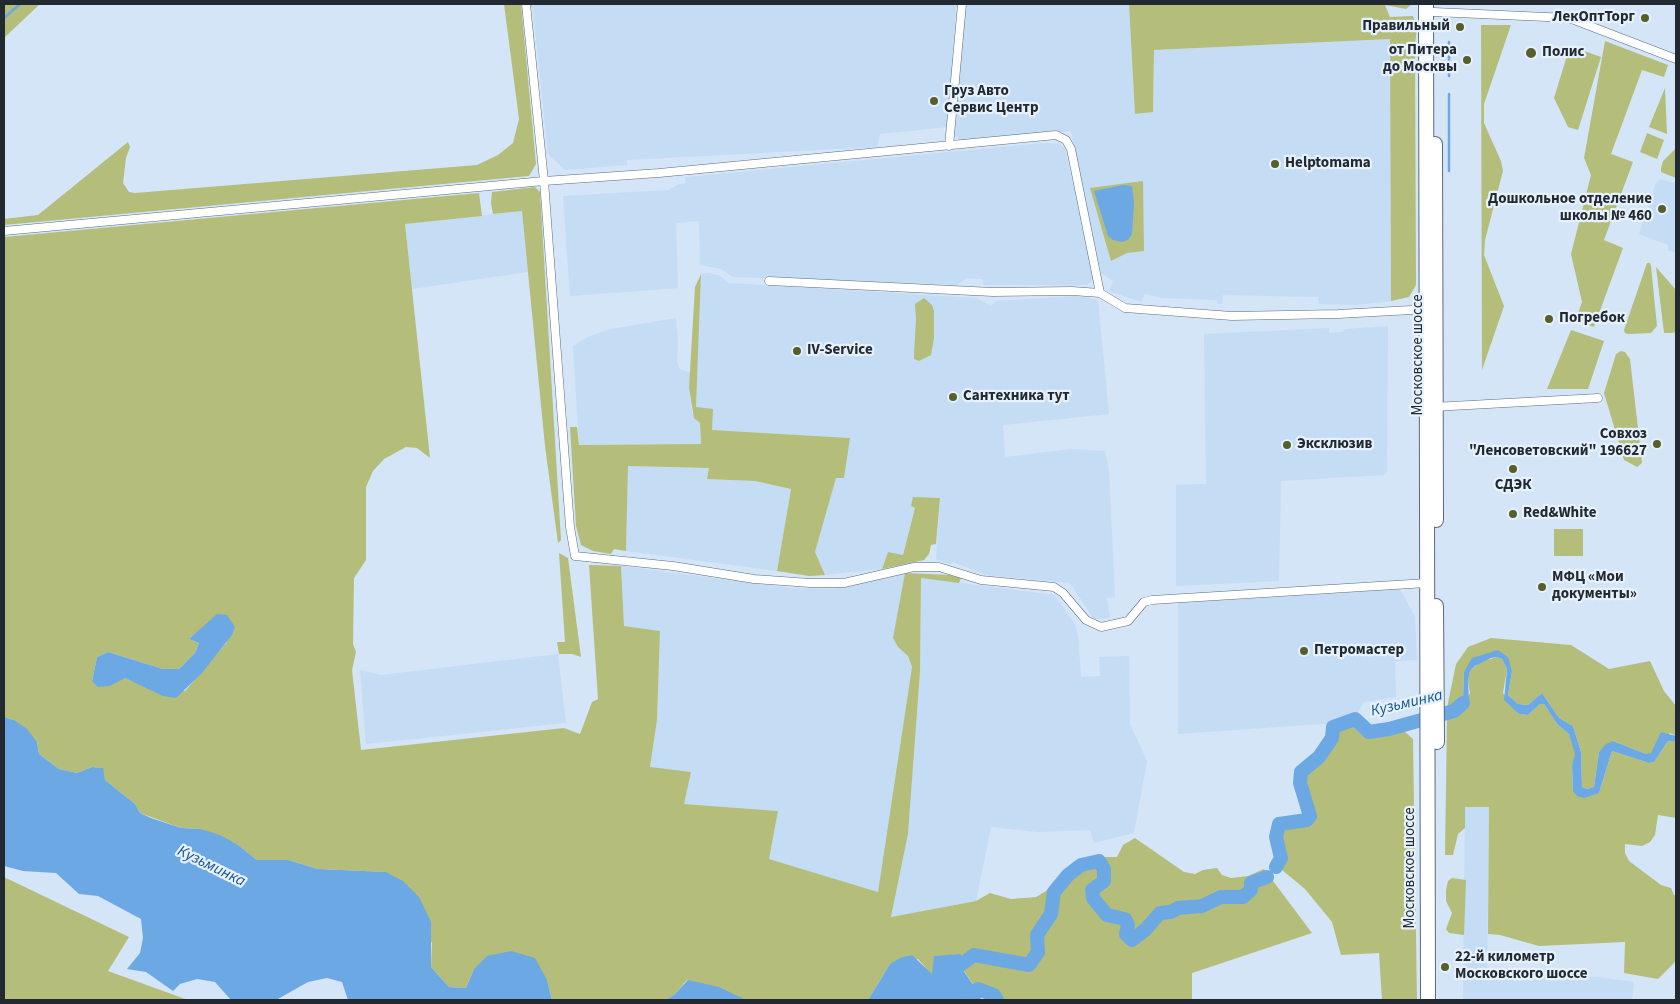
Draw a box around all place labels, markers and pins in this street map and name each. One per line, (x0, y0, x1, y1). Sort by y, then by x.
place label: ЛекОптТорг (1553, 9, 1635, 27)
marker: ЛекОптТорг (1639, 12, 1651, 24)
place label: Правильный (1362, 18, 1450, 36)
marker: Правильный (1454, 21, 1466, 33)
place label: от Питера до Москвы (1383, 42, 1457, 77)
place label: Полис (1542, 44, 1585, 62)
marker: Полис (1524, 46, 1538, 60)
marker: от Питера до Москвы (1461, 54, 1473, 66)
place label: Груз Авто Сервис Центр (944, 83, 1039, 118)
marker: Груз Авто Сервис Центр (928, 95, 940, 107)
place label: Helptomama (1285, 155, 1371, 173)
marker: Helptomama (1269, 158, 1281, 170)
place label: Дошкольное отделение школы № 460 (1488, 191, 1652, 226)
marker: Дошкольное отделение школы № 460 (1656, 203, 1668, 215)
place label: Погребок (1559, 310, 1625, 328)
marker: Погребок (1543, 313, 1555, 325)
place label: IV-Service (807, 342, 873, 360)
marker: IV-Service (791, 345, 803, 357)
place label: Сантехника тут (963, 388, 1070, 406)
marker: Сантехника тут (947, 391, 959, 403)
place label: Совхоз "Ленсоветовский" 196627 (1469, 426, 1647, 461)
place label: Эксклюзив (1297, 436, 1372, 454)
marker: Совхоз "Ленсоветовский" 196627 (1651, 438, 1663, 450)
marker: Эксклюзив (1281, 439, 1293, 451)
marker: СДЭК (1507, 463, 1519, 475)
place label: СДЭК (1495, 477, 1531, 495)
place label: Red&White (1523, 505, 1597, 523)
marker: Red&White (1507, 508, 1519, 520)
place label: МФЦ «Мои документы» (1552, 569, 1637, 604)
marker: МФЦ «Мои документы» (1536, 581, 1548, 593)
place label: Петромастер (1314, 642, 1404, 660)
marker: Петромастер (1298, 645, 1310, 657)
place label: 22-й километр Московского шоссе (1455, 949, 1588, 984)
marker: 22-й километр Московского шоссе (1439, 961, 1451, 973)

